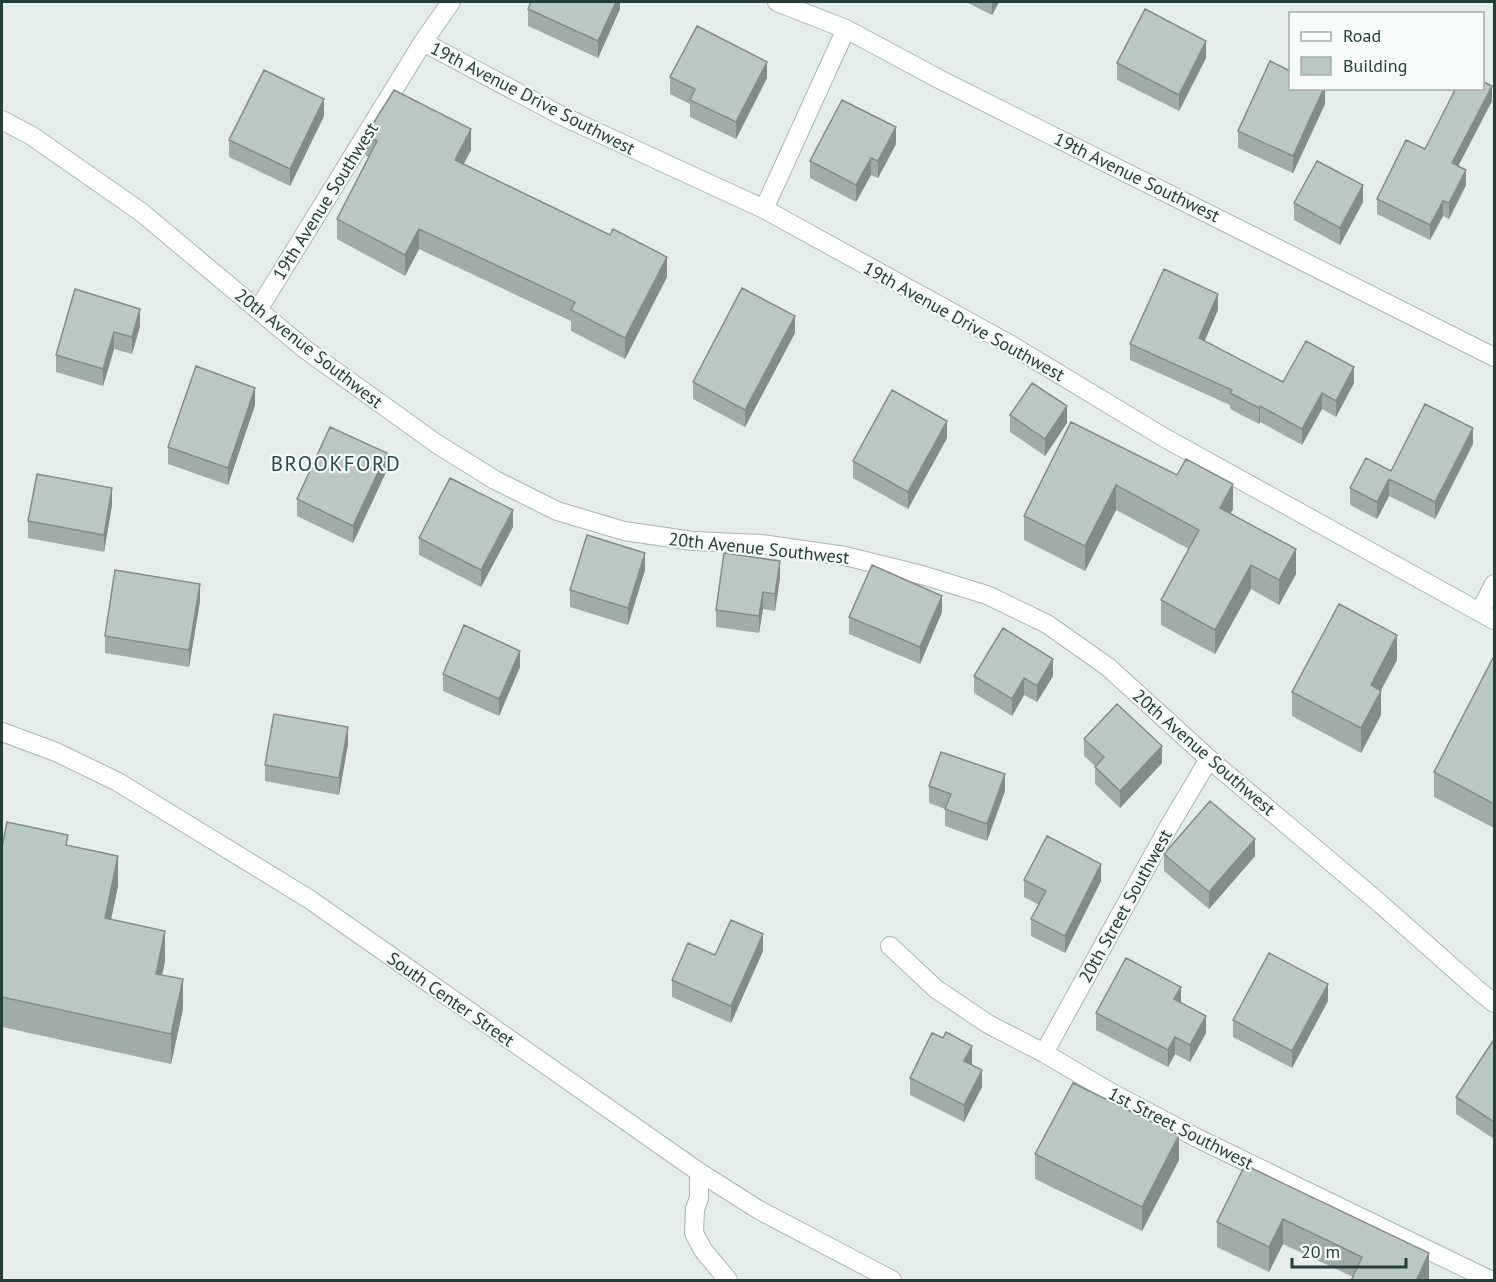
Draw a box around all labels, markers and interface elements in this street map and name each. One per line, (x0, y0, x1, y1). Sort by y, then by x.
legend (1289, 12, 1484, 90)
text: Road (1343, 24, 1381, 47)
street label: 19th Avenue Drive Southwest (427, 36, 639, 160)
text: Building (1343, 54, 1407, 77)
street label: 19th Avenue Southwest (267, 118, 383, 284)
street label: 19th Avenue Southwest (1050, 127, 1224, 227)
street label: 19th Avenue Drive Southwest (859, 256, 1069, 386)
street label: 20th Avenue Southwest (230, 283, 388, 413)
district label: BROOKFORD (271, 450, 401, 477)
street label: 20th Avenue Southwest (668, 527, 850, 569)
street label: 20th Avenue Southwest (1128, 684, 1280, 820)
street label: 20th Street Southwest (1073, 825, 1177, 987)
street label: South Center Street (383, 946, 519, 1052)
street label: 1st Street Southwest (1105, 1081, 1257, 1175)
scale bar (1292, 1231, 1406, 1269)
text: 20 m (1301, 1240, 1340, 1263)

